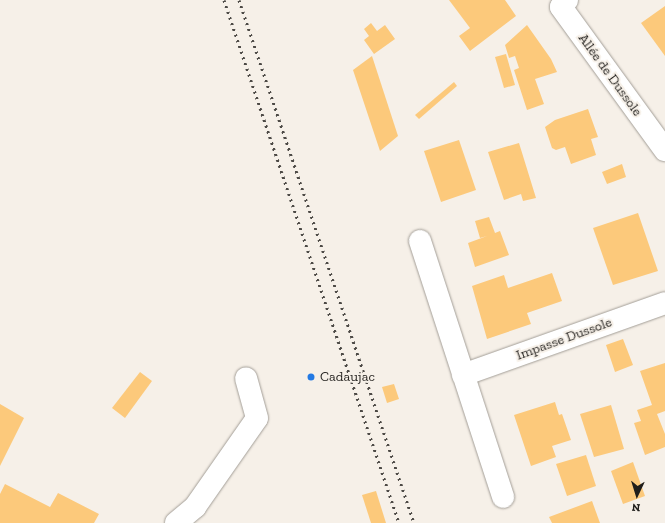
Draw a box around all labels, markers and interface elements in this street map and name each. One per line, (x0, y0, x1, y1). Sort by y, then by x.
street label: Allée de Dussole (574, 31, 646, 119)
street label: Impasse Dussole (514, 314, 614, 364)
place label: Cadaujac (320, 369, 375, 385)
marker: Cadaujac (305, 371, 317, 383)
north arrow (617, 475, 657, 515)
text: N (631, 501, 641, 514)

